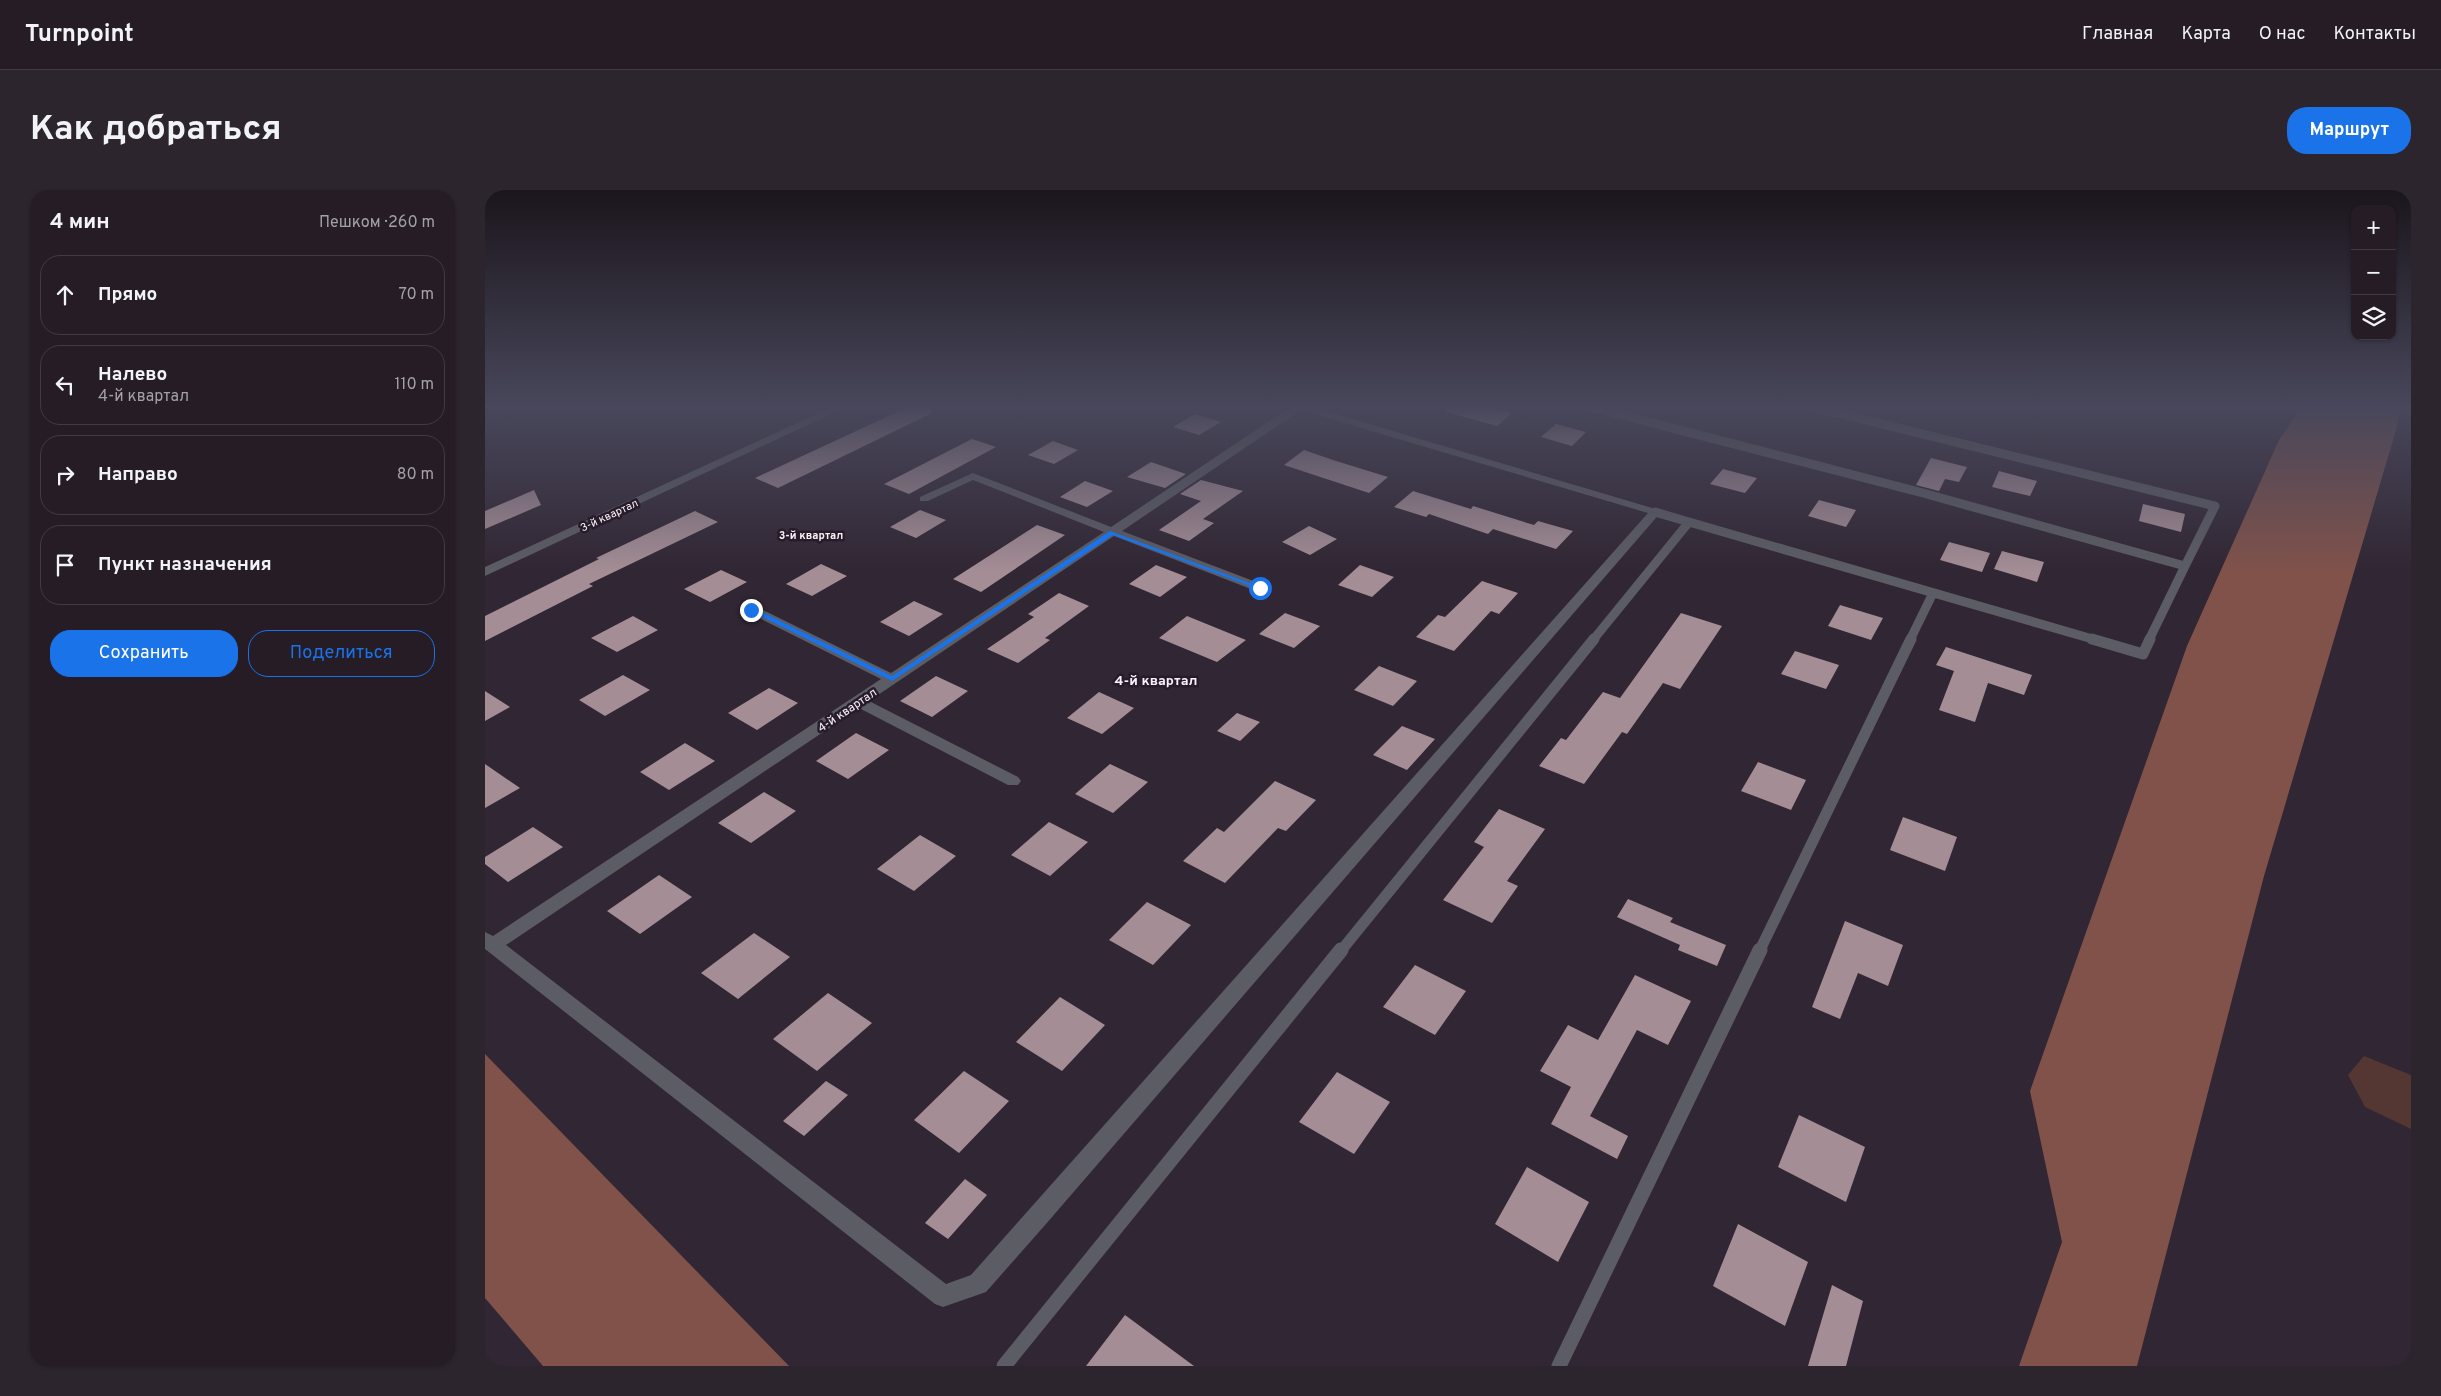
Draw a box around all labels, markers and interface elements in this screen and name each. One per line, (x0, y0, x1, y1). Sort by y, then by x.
text: Turnpoint (25, 20, 134, 50)
text: Главная (2082, 23, 2153, 46)
text: Карта (2181, 23, 2231, 46)
text: О нас (2259, 23, 2305, 46)
text: Контакты (2333, 23, 2416, 46)
button: Маршрут (2287, 107, 2411, 154)
text: Как добраться (30, 108, 282, 152)
map controls (2351, 205, 2396, 340)
button: + (2351, 205, 2396, 250)
text: 4 мин (50, 209, 110, 236)
text: Пешком · 260 m (319, 213, 435, 233)
button: − (2351, 250, 2396, 295)
icon: ahead (51, 281, 79, 309)
text: Прямо (98, 283, 157, 307)
text: 70 m (399, 285, 434, 305)
button: layers (2351, 295, 2396, 340)
text: Налево (98, 363, 167, 387)
icon: left (51, 371, 79, 399)
text: 110 m (394, 375, 434, 395)
text: 4-й квартал (98, 387, 189, 407)
icon: right (51, 461, 79, 489)
text: Направо (98, 463, 178, 487)
text: 80 m (397, 465, 434, 485)
street label: 3-й квартал (578, 496, 641, 535)
district label: 3-й квартал (779, 529, 843, 543)
icon: arrive (51, 551, 79, 579)
text: Пункт назначения (98, 553, 272, 577)
route start (1249, 577, 1272, 600)
route end (740, 599, 763, 622)
button: Сохранить (50, 630, 238, 677)
button: Поделиться (248, 630, 435, 677)
district label: 4-й квартал (1114, 673, 1198, 690)
street label: 4-й квартал (815, 685, 880, 737)

